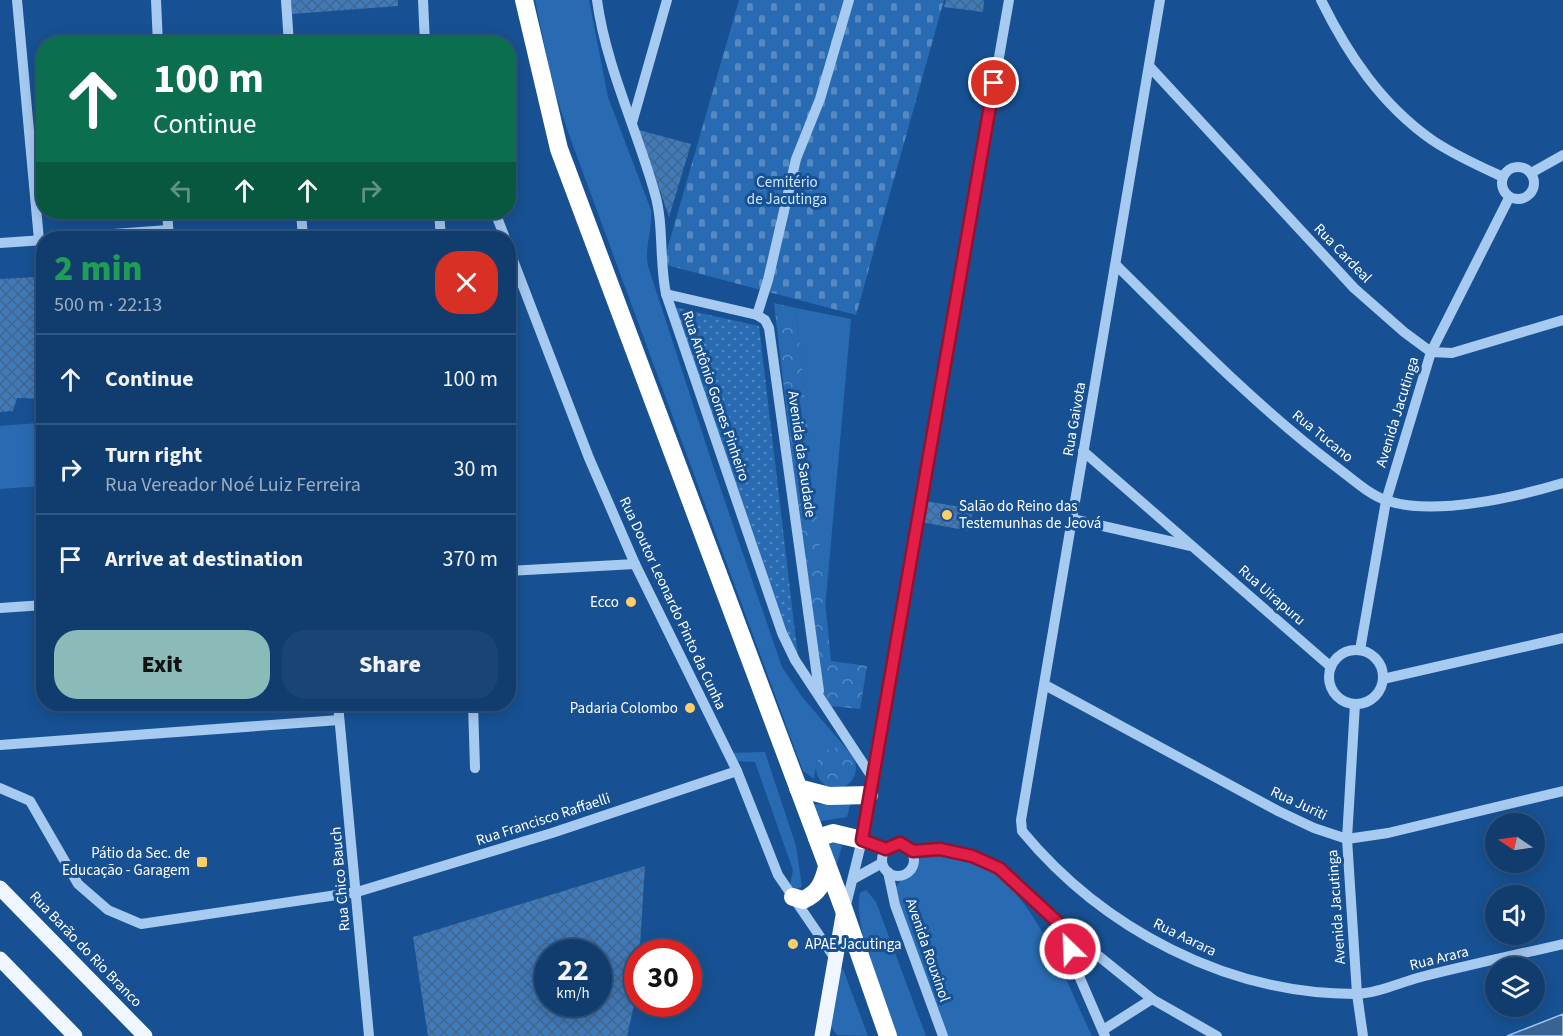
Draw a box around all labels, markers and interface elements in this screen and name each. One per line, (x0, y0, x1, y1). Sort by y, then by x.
text: 100 m (153, 49, 264, 109)
pin (968, 57, 1019, 108)
icon: ahead (54, 60, 132, 138)
icon: arrive (977, 66, 1010, 99)
text: Continue (153, 105, 256, 144)
park label: Cemitério de Jacutinga (747, 172, 827, 210)
icon: left (165, 174, 198, 207)
icon: ahead (228, 174, 261, 207)
icon: ahead (291, 174, 324, 207)
icon: right (354, 174, 387, 207)
street label: Rua Cardeal (1309, 219, 1376, 288)
text: 2 min (54, 243, 142, 294)
button: close (435, 251, 498, 314)
text: 500 m · 22:13 (54, 291, 162, 319)
street label: Rua Antônio Gomes Pinheiro (676, 308, 755, 484)
street label: Avenida Jacutinga (1371, 354, 1424, 470)
icon: ahead (54, 363, 87, 396)
text: Continue (105, 363, 194, 395)
text: 100 m (443, 363, 498, 395)
street label: Rua Gaivota (1058, 380, 1091, 458)
street label: Avenida da Saudade (782, 389, 821, 519)
street label: Rua Tucano (1288, 405, 1358, 468)
text: Turn right (105, 439, 202, 471)
icon: right (54, 453, 87, 486)
text: 30 m (453, 453, 498, 485)
text: Rua Vereador Noé Luiz Ferreira (105, 471, 361, 499)
street label: Rua Doutor Leonardo Pinto da Cunha (614, 493, 731, 713)
place label: Salão do Reino das Testemunhas de Jeová (959, 496, 1101, 534)
marker: Salão do Reino das Testemunhas de Jeová (940, 508, 954, 522)
icon: arrive (54, 543, 87, 576)
text: Arrive at destination (105, 543, 303, 575)
text: 370 m (443, 543, 498, 575)
street label: Rua Uirapuru (1234, 560, 1310, 630)
place label: Ecco (590, 592, 619, 613)
marker: Ecco (624, 595, 638, 609)
button: Exit (54, 630, 270, 699)
button: Share (282, 630, 498, 699)
place label: Padaria Colombo (570, 698, 678, 719)
marker: Padaria Colombo (683, 701, 697, 715)
street label: Rua Juriti (1267, 781, 1331, 826)
street label: Rua Francisco Raffaelli (473, 788, 613, 851)
north arrow (1485, 813, 1545, 873)
map controls (1485, 813, 1545, 1017)
street label: Rua Chico Bauch (325, 826, 356, 932)
place label: Pátio da Sec. de Educação - Garagem (62, 843, 190, 881)
street label: Avenida Jacutinga (1322, 849, 1351, 965)
marker: Pátio da Sec. de Educação - Garagem (195, 855, 209, 869)
button: sound (1485, 885, 1545, 945)
street label: Rua Barão do Rio Branco (25, 887, 147, 1012)
street label: Avenida Rouxinol (900, 895, 955, 1005)
street label: Rua Aarara (1150, 913, 1220, 962)
position arrow (1038, 917, 1102, 981)
place label: APAE Jacutinga (805, 934, 902, 955)
marker: APAE Jacutinga (786, 937, 800, 951)
speed limit sign: 30 (624, 939, 702, 1017)
street label: Rua Arara (1407, 941, 1471, 976)
text: 22 (557, 949, 589, 992)
button: layers (1485, 957, 1545, 1017)
text: km/h (556, 983, 590, 1004)

